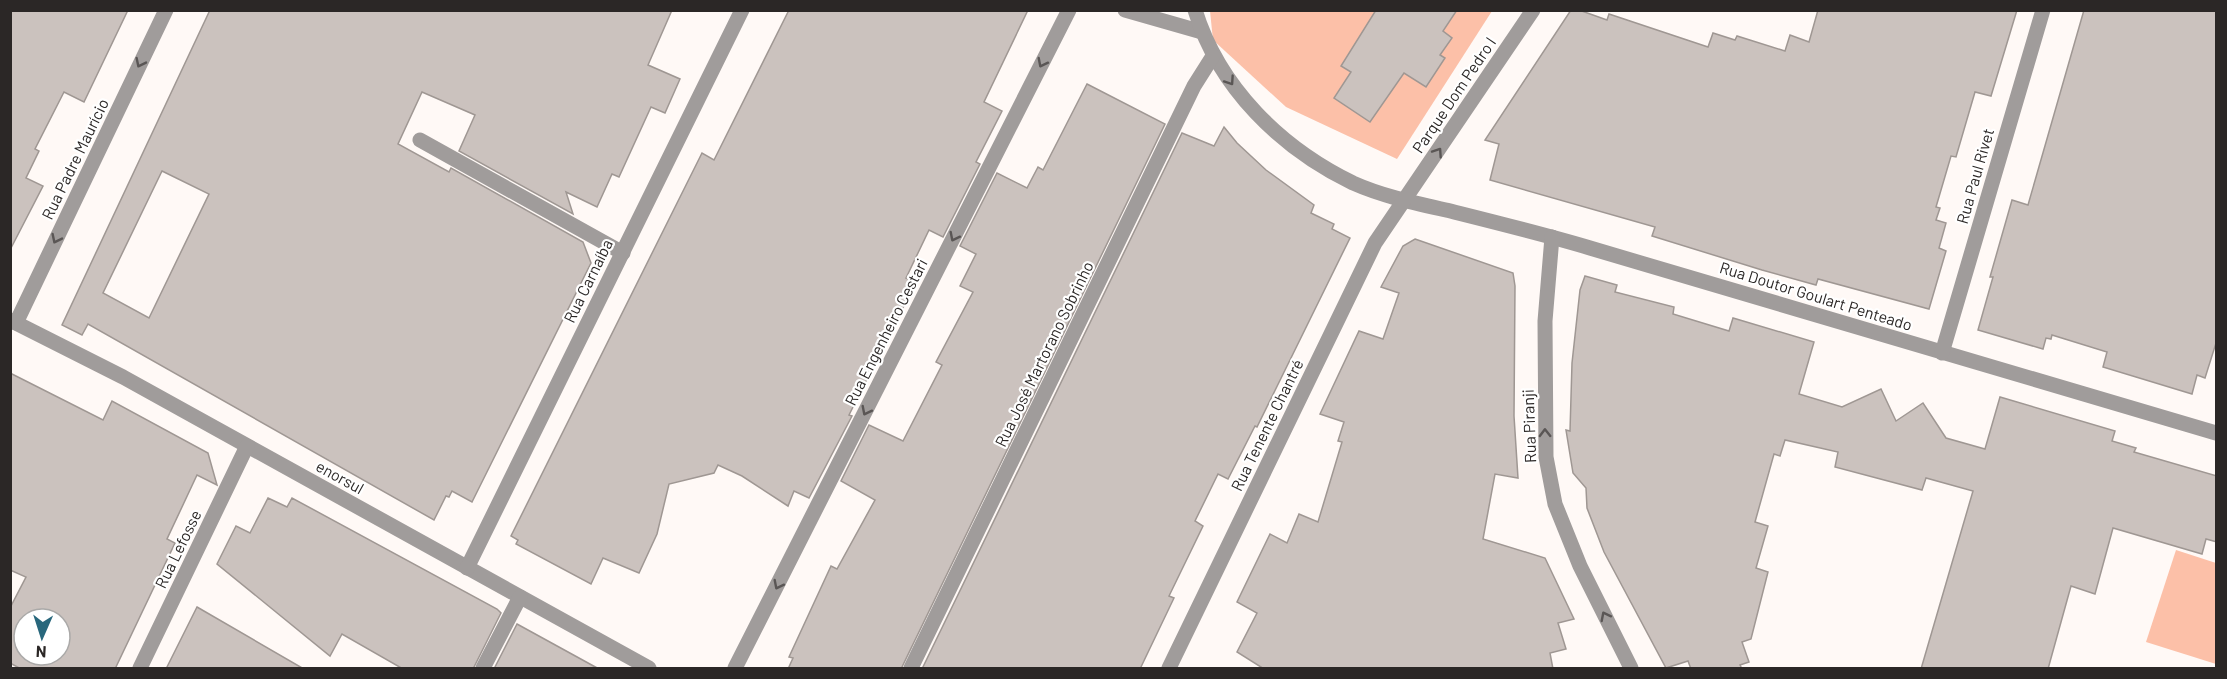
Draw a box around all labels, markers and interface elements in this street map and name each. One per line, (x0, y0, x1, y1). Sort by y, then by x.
street label: Parque Dom Pedro I (1408, 33, 1499, 156)
one-way arrow (1038, 56, 1050, 67)
one-way arrow (136, 57, 148, 68)
one-way arrow (1223, 75, 1234, 86)
street label: Rua Padre Maurício (37, 95, 112, 222)
street label: Rua Paul Rivet (1952, 126, 1997, 226)
one-way arrow (1430, 147, 1441, 158)
one-way arrow (950, 230, 962, 241)
one-way arrow (52, 233, 63, 243)
street label: Rua Carnaíba (559, 236, 616, 326)
street label: Rua Engenheiro Cestari (840, 255, 931, 408)
street label: Rua Doutor Goulart Penteado (1718, 257, 1915, 334)
street label: Rua José Martorano Sobrinho (990, 258, 1097, 450)
street label: Rua Tenente Chantré (1226, 356, 1307, 494)
street label: Rua Piranji (1518, 389, 1539, 463)
one-way arrow (862, 404, 874, 415)
one-way arrow (1539, 428, 1551, 437)
street label: enorsul (313, 456, 367, 497)
street label: Rua Lefosse (150, 507, 205, 591)
one-way arrow (774, 578, 786, 589)
north arrow (12, 607, 72, 667)
one-way arrow (1600, 612, 1612, 623)
text: N (35, 643, 47, 662)

